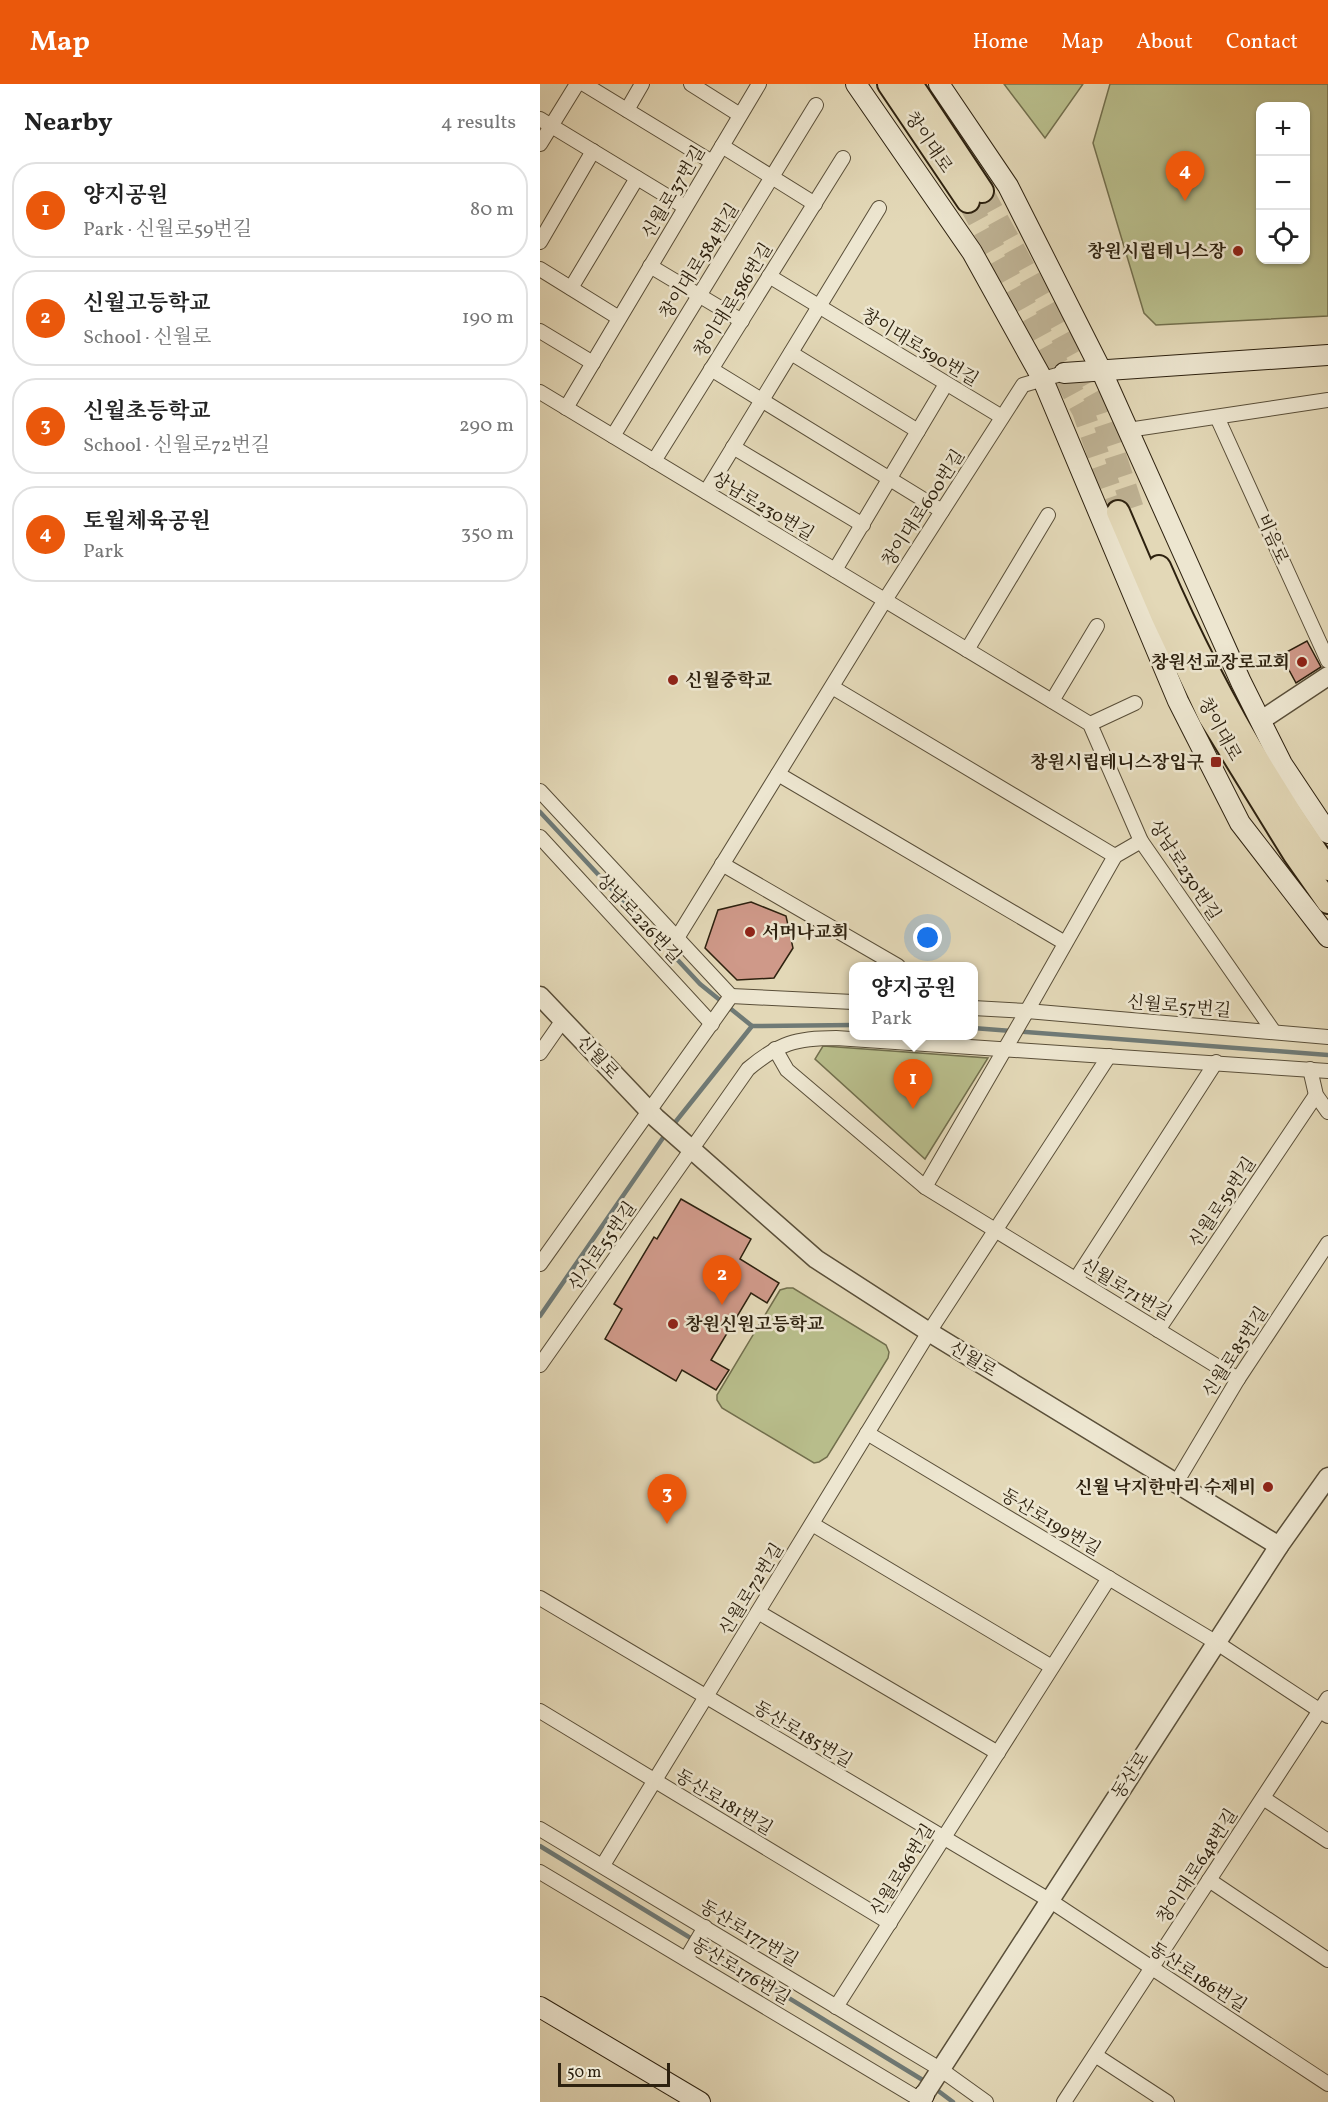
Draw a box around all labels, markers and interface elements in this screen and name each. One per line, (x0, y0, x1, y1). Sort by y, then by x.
text: Map (30, 23, 90, 62)
text: Home (973, 28, 1028, 57)
text: Map (1061, 28, 1103, 57)
text: About (1136, 28, 1193, 57)
text: Contact (1226, 28, 1298, 57)
map controls (1256, 102, 1310, 264)
button: + (1256, 102, 1310, 156)
text: Nearby (24, 105, 113, 141)
street label: 창이대로 (898, 107, 958, 179)
text: 4 results (441, 109, 516, 137)
street label: 신월로37번길 (637, 141, 712, 244)
pin: 4 (1166, 152, 1204, 201)
button: − (1256, 156, 1310, 210)
text: 양지공원 (83, 181, 168, 212)
text: 1 (41, 196, 50, 224)
text: 80 m (470, 196, 514, 224)
street label: 창이대로584번길 (655, 199, 746, 325)
button: locate (1256, 210, 1310, 264)
text: Park · 신월로59번길 (83, 216, 252, 244)
street label: 창이대로586번길 (689, 239, 780, 363)
place label: 창원시립테니스장 (1087, 240, 1227, 265)
marker: 창원시립테니스장 (1231, 244, 1245, 258)
text: 신월고등학교 (83, 289, 211, 320)
street label: 창이대로590번길 (856, 303, 983, 393)
text: 2 (40, 304, 51, 332)
text: 190 m (462, 304, 514, 332)
text: School · 신월로 (83, 324, 211, 352)
text: 신월초등학교 (83, 397, 211, 428)
text: 3 (40, 412, 51, 440)
text: 290 m (459, 412, 514, 440)
text: School · 신월로72번길 (83, 432, 270, 460)
street label: 창이대로600번길 (877, 445, 972, 572)
street label: 상남로230번길 (706, 467, 818, 548)
text: 토월체육공원 (83, 507, 211, 538)
street label: 비음로 (1250, 511, 1294, 569)
text: 4 (39, 520, 52, 548)
text: 350 m (461, 520, 514, 548)
text: Park (83, 538, 124, 566)
place label: 창원선교장로교회 (1151, 651, 1290, 676)
marker: 창원선교장로교회 (1295, 655, 1309, 669)
place label: 신월중학교 (685, 669, 773, 694)
marker: 신월중학교 (666, 673, 680, 687)
street label: 창이대로 (1191, 693, 1246, 766)
place label: 창원시립테니스장입구 (1030, 751, 1205, 776)
marker: 창원시립테니스장입구 (1209, 755, 1223, 769)
street label: 상남로230번길 (1142, 815, 1226, 926)
street label: 상남로226번길 (589, 868, 686, 970)
place label: 서머나교회 (762, 921, 849, 946)
your location (913, 923, 942, 952)
marker: 서머나교회 (743, 925, 757, 939)
popup (849, 962, 978, 1040)
text: 양지공원 (871, 974, 956, 1005)
street label: 신월로57번길 (1126, 990, 1232, 1024)
text: Park (871, 1005, 912, 1033)
street label: 신월로 (570, 1030, 624, 1086)
pin: 1 (894, 1060, 932, 1109)
street label: 신월로59번길 (1184, 1152, 1263, 1253)
street label: 신사로55번길 (563, 1197, 643, 1297)
street label: 신월로71번길 (1075, 1253, 1176, 1327)
pin: 2 (702, 1256, 741, 1305)
street label: 신월로85번길 (1197, 1302, 1275, 1403)
place label: 창원신원고등학교 (685, 1313, 825, 1338)
marker: 창원신원고등학교 (666, 1317, 680, 1331)
street label: 신월로 (943, 1336, 1001, 1384)
pin: 3 (648, 1474, 686, 1524)
place label: 신월 낙지한마리 수제비 (1075, 1476, 1256, 1501)
marker: 신월 낙지한마리 수제비 (1261, 1480, 1275, 1494)
street label: 동산로199번길 (995, 1484, 1105, 1563)
street label: 신월로72번길 (714, 1539, 791, 1641)
street label: 동산로185번길 (748, 1696, 856, 1775)
street label: 동산로 (1107, 1747, 1156, 1805)
street label: 동산로181번길 (670, 1764, 777, 1842)
street label: 창이대로648번길 (1152, 1804, 1245, 1929)
street label: 신월로86번길 (865, 1820, 942, 1922)
street label: 동산로177번길 (694, 1895, 802, 1974)
street label: 동산로176번길 (686, 1933, 795, 2012)
street label: 동산로186번길 (1143, 1937, 1251, 2019)
scale bar (558, 2060, 670, 2088)
text: 50 m (567, 2062, 601, 2084)

